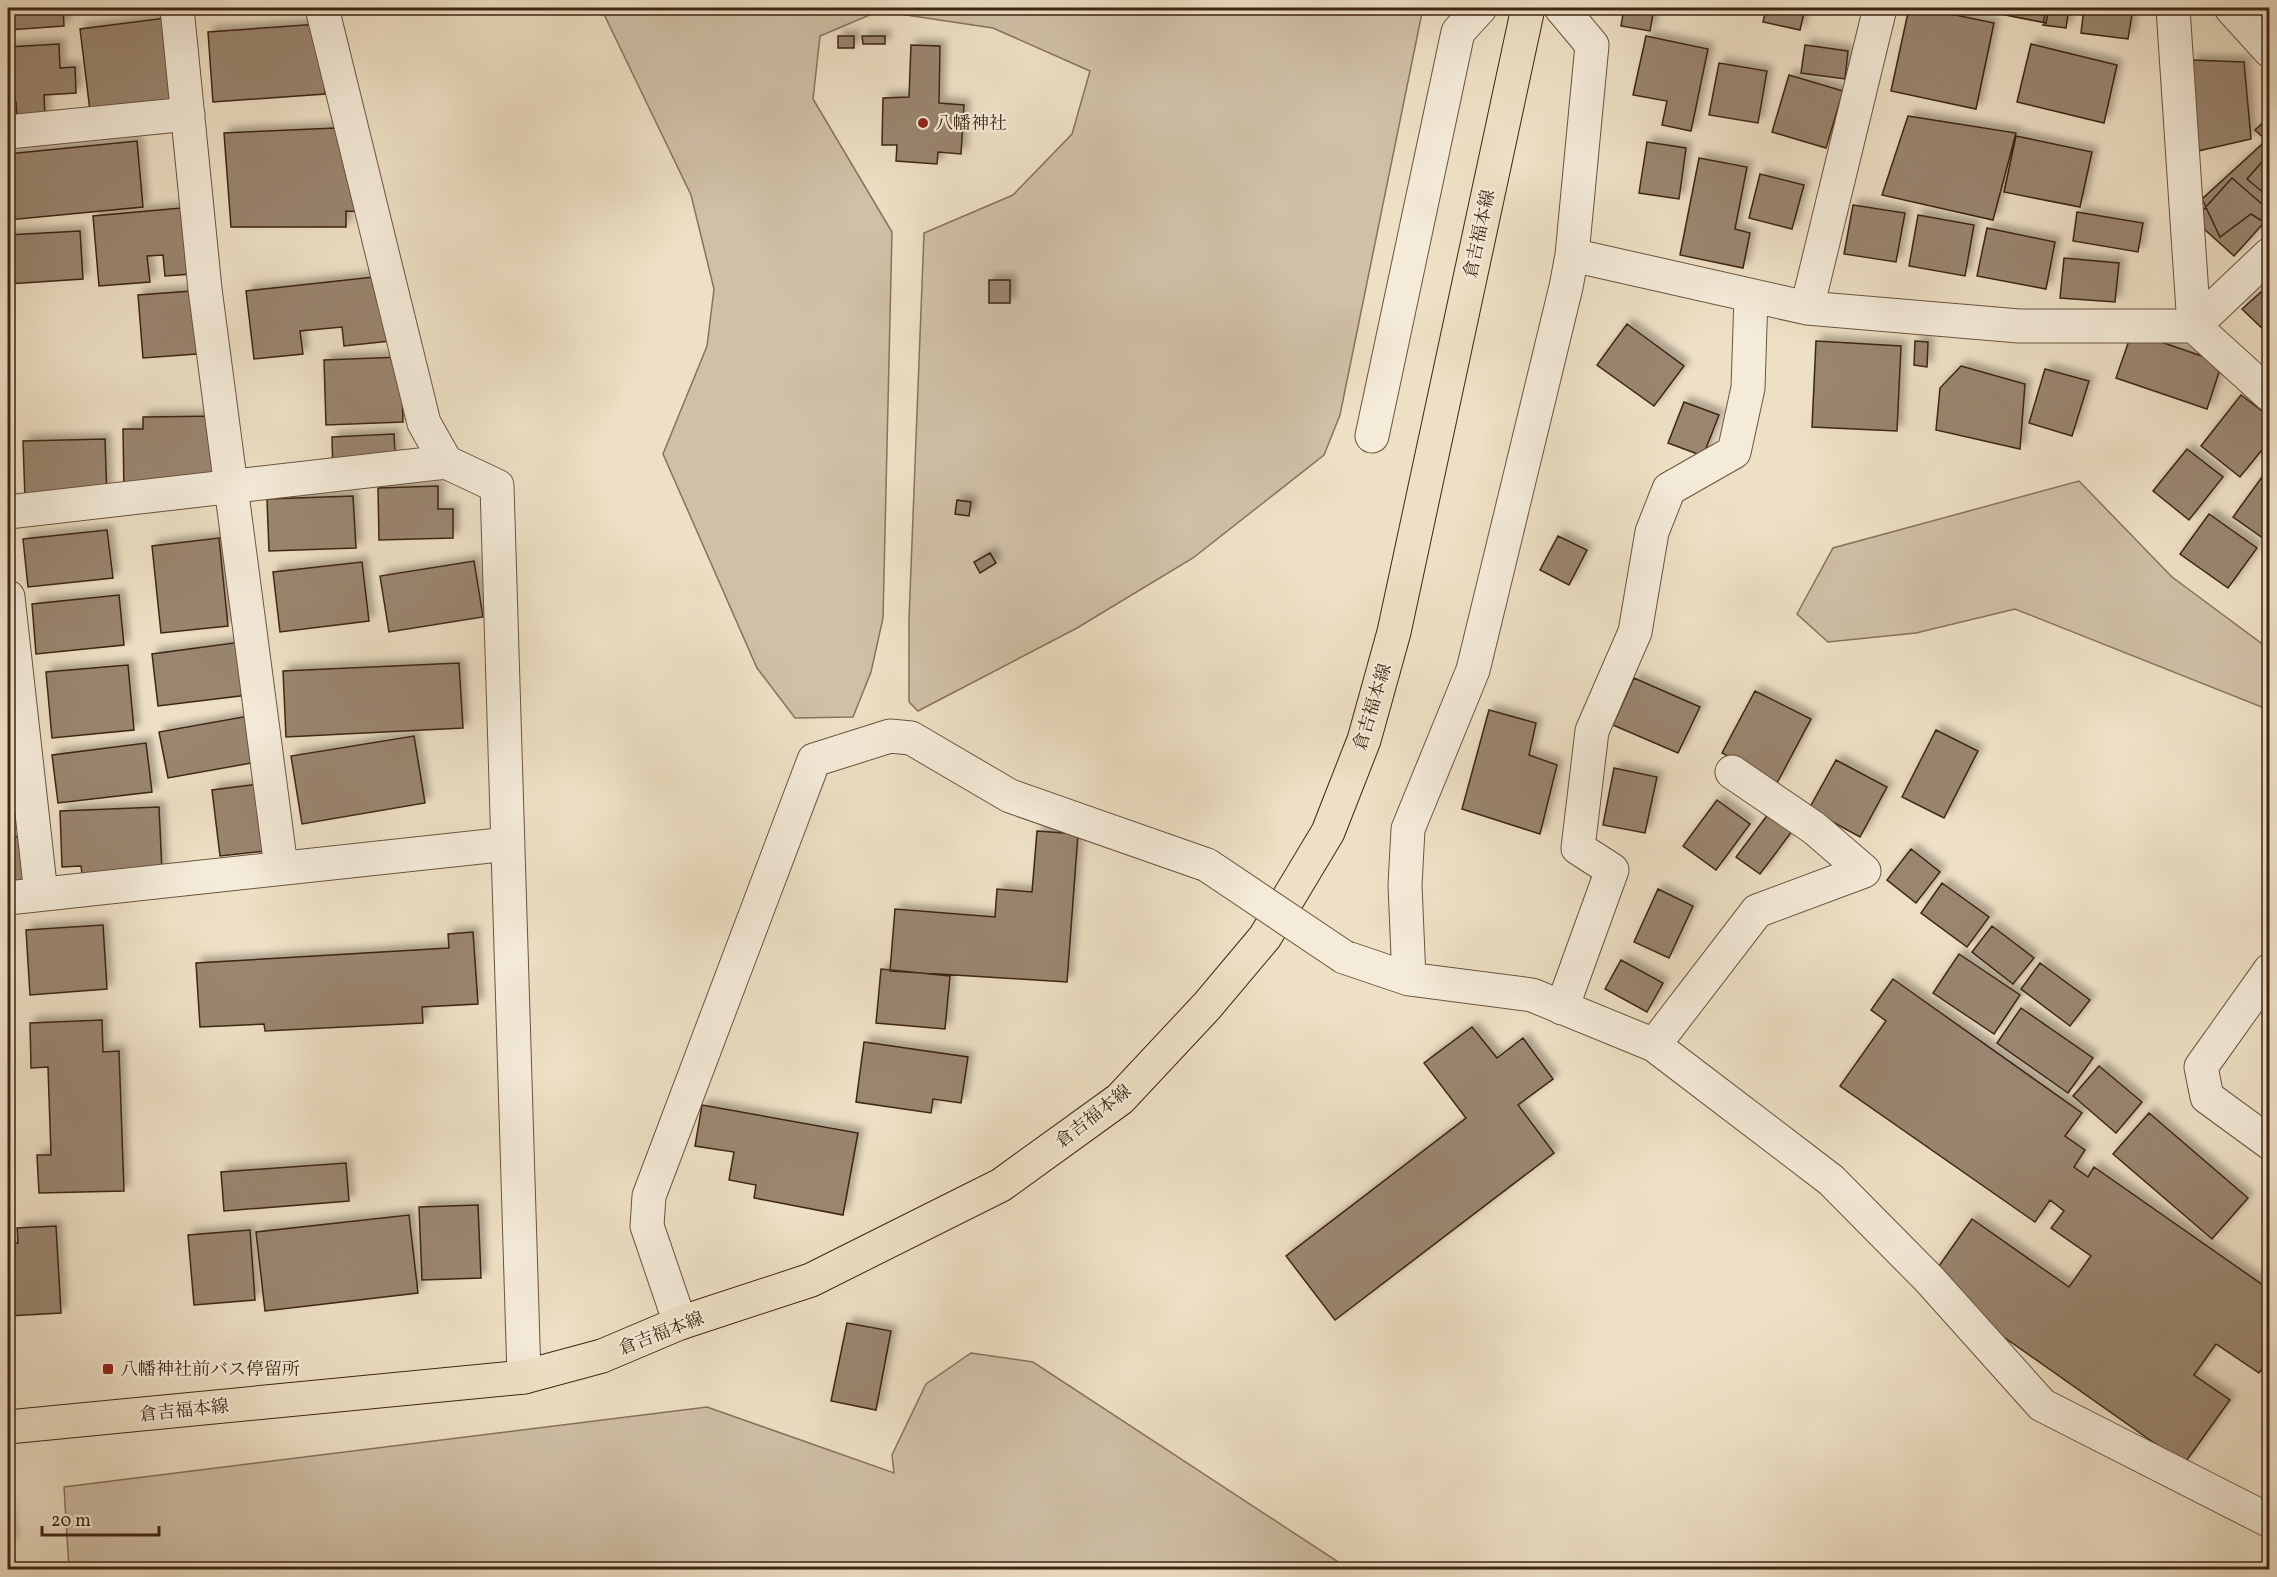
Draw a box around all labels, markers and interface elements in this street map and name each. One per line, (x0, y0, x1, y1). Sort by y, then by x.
place label: 八幡神社 (935, 112, 1007, 137)
marker: 八幡神社 (916, 116, 930, 130)
street label: 倉吉福本線 (1459, 188, 1502, 281)
street label: 倉吉福本線 (1348, 661, 1399, 754)
street label: 倉吉福本線 (1051, 1080, 1137, 1155)
street label: 倉吉福本線 (615, 1307, 708, 1362)
place label: 八幡神社前バス停留所 (120, 1358, 300, 1383)
marker: 八幡神社前バス停留所 (101, 1362, 115, 1376)
street label: 倉吉福本線 (138, 1394, 230, 1429)
scale bar (42, 1499, 159, 1537)
text: 20 m (51, 1509, 91, 1534)

